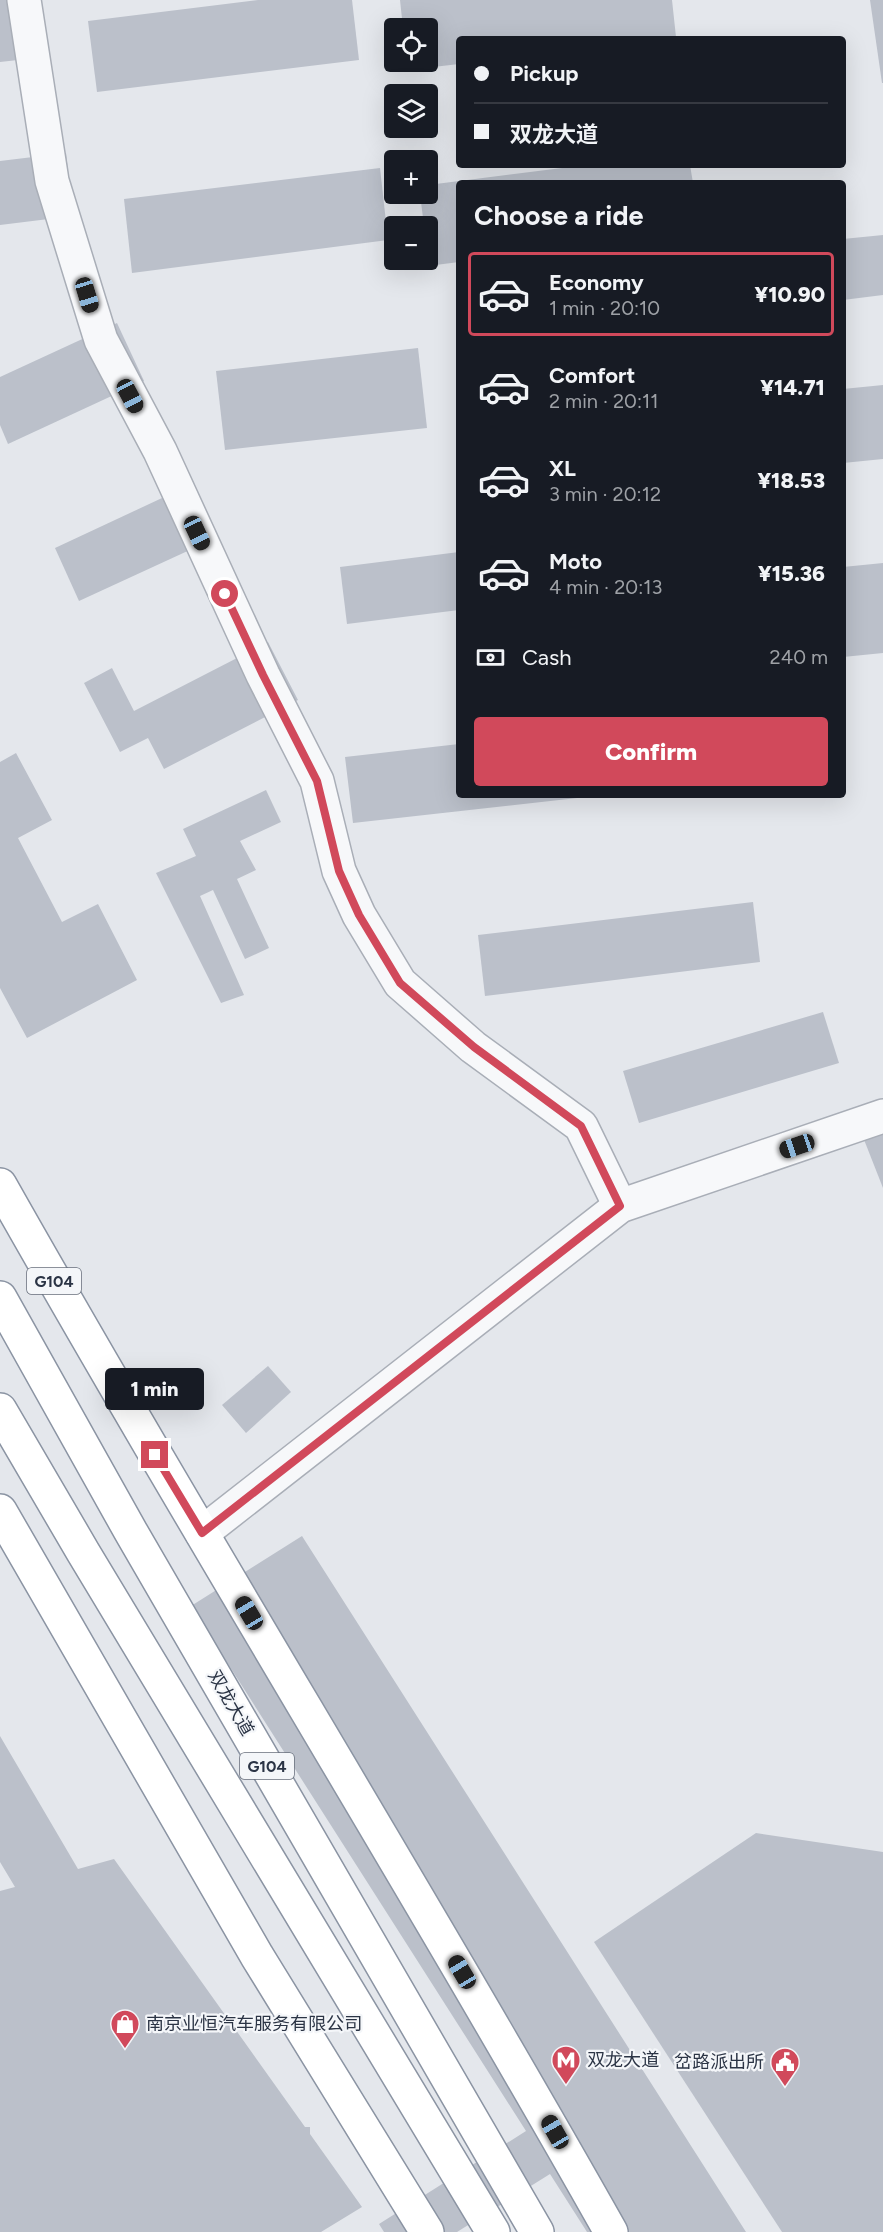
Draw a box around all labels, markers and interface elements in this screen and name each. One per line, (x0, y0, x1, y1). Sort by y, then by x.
map controls (384, 18, 438, 270)
button: locate (384, 18, 438, 72)
text: Pickup (510, 60, 579, 87)
button: layers (384, 84, 438, 138)
text: 双龙大道 (510, 121, 598, 148)
button: + (384, 150, 438, 204)
text: Choose a ride (474, 199, 643, 232)
button: − (384, 216, 438, 270)
icon: car (477, 267, 531, 321)
text: Economy (549, 269, 644, 296)
car (73, 275, 101, 315)
text: ¥10.90 (755, 281, 825, 308)
text: 1 min · 20:10 (549, 296, 660, 320)
icon: car (477, 360, 531, 414)
text: Comfort (549, 362, 635, 389)
text: ¥14.71 (760, 374, 825, 401)
car (114, 376, 146, 416)
text: 2 min · 20:11 (549, 389, 658, 413)
icon: car (477, 453, 531, 507)
text: XL (549, 455, 576, 482)
text: ¥18.53 (757, 467, 825, 494)
text: 3 min · 20:12 (549, 482, 661, 506)
car (181, 513, 213, 553)
icon: car (477, 546, 531, 600)
text: Moto (549, 548, 602, 575)
text: ¥15.36 (758, 560, 825, 587)
text: 4 min · 20:13 (549, 575, 662, 599)
route start (211, 580, 238, 607)
icon: cash (474, 641, 507, 674)
text: Cash (522, 644, 572, 671)
text: 240 m (770, 645, 828, 669)
button: Confirm (474, 717, 828, 786)
car (777, 1132, 817, 1160)
road number: G104 (27, 1268, 81, 1294)
callout: 1 min (106, 1368, 204, 1410)
text: 1 min (131, 1377, 178, 1401)
route end (141, 1441, 168, 1468)
car (232, 1593, 266, 1633)
street label: 双龙大道 (203, 1666, 259, 1740)
road number: G104 (240, 1753, 294, 1779)
car (445, 1952, 479, 1992)
shop icon: 南京业恒汽车服务有限公司 (109, 2008, 141, 2050)
place label: 南京业恒汽车服务有限公司 (146, 2013, 362, 2035)
metro station icon: 双龙大道 (550, 2044, 582, 2086)
public building icon: 岔路派出所 (769, 2046, 801, 2088)
place label: 双龙大道 (587, 2049, 659, 2071)
place label: 岔路派出所 (674, 2051, 764, 2073)
car (538, 2112, 572, 2152)

